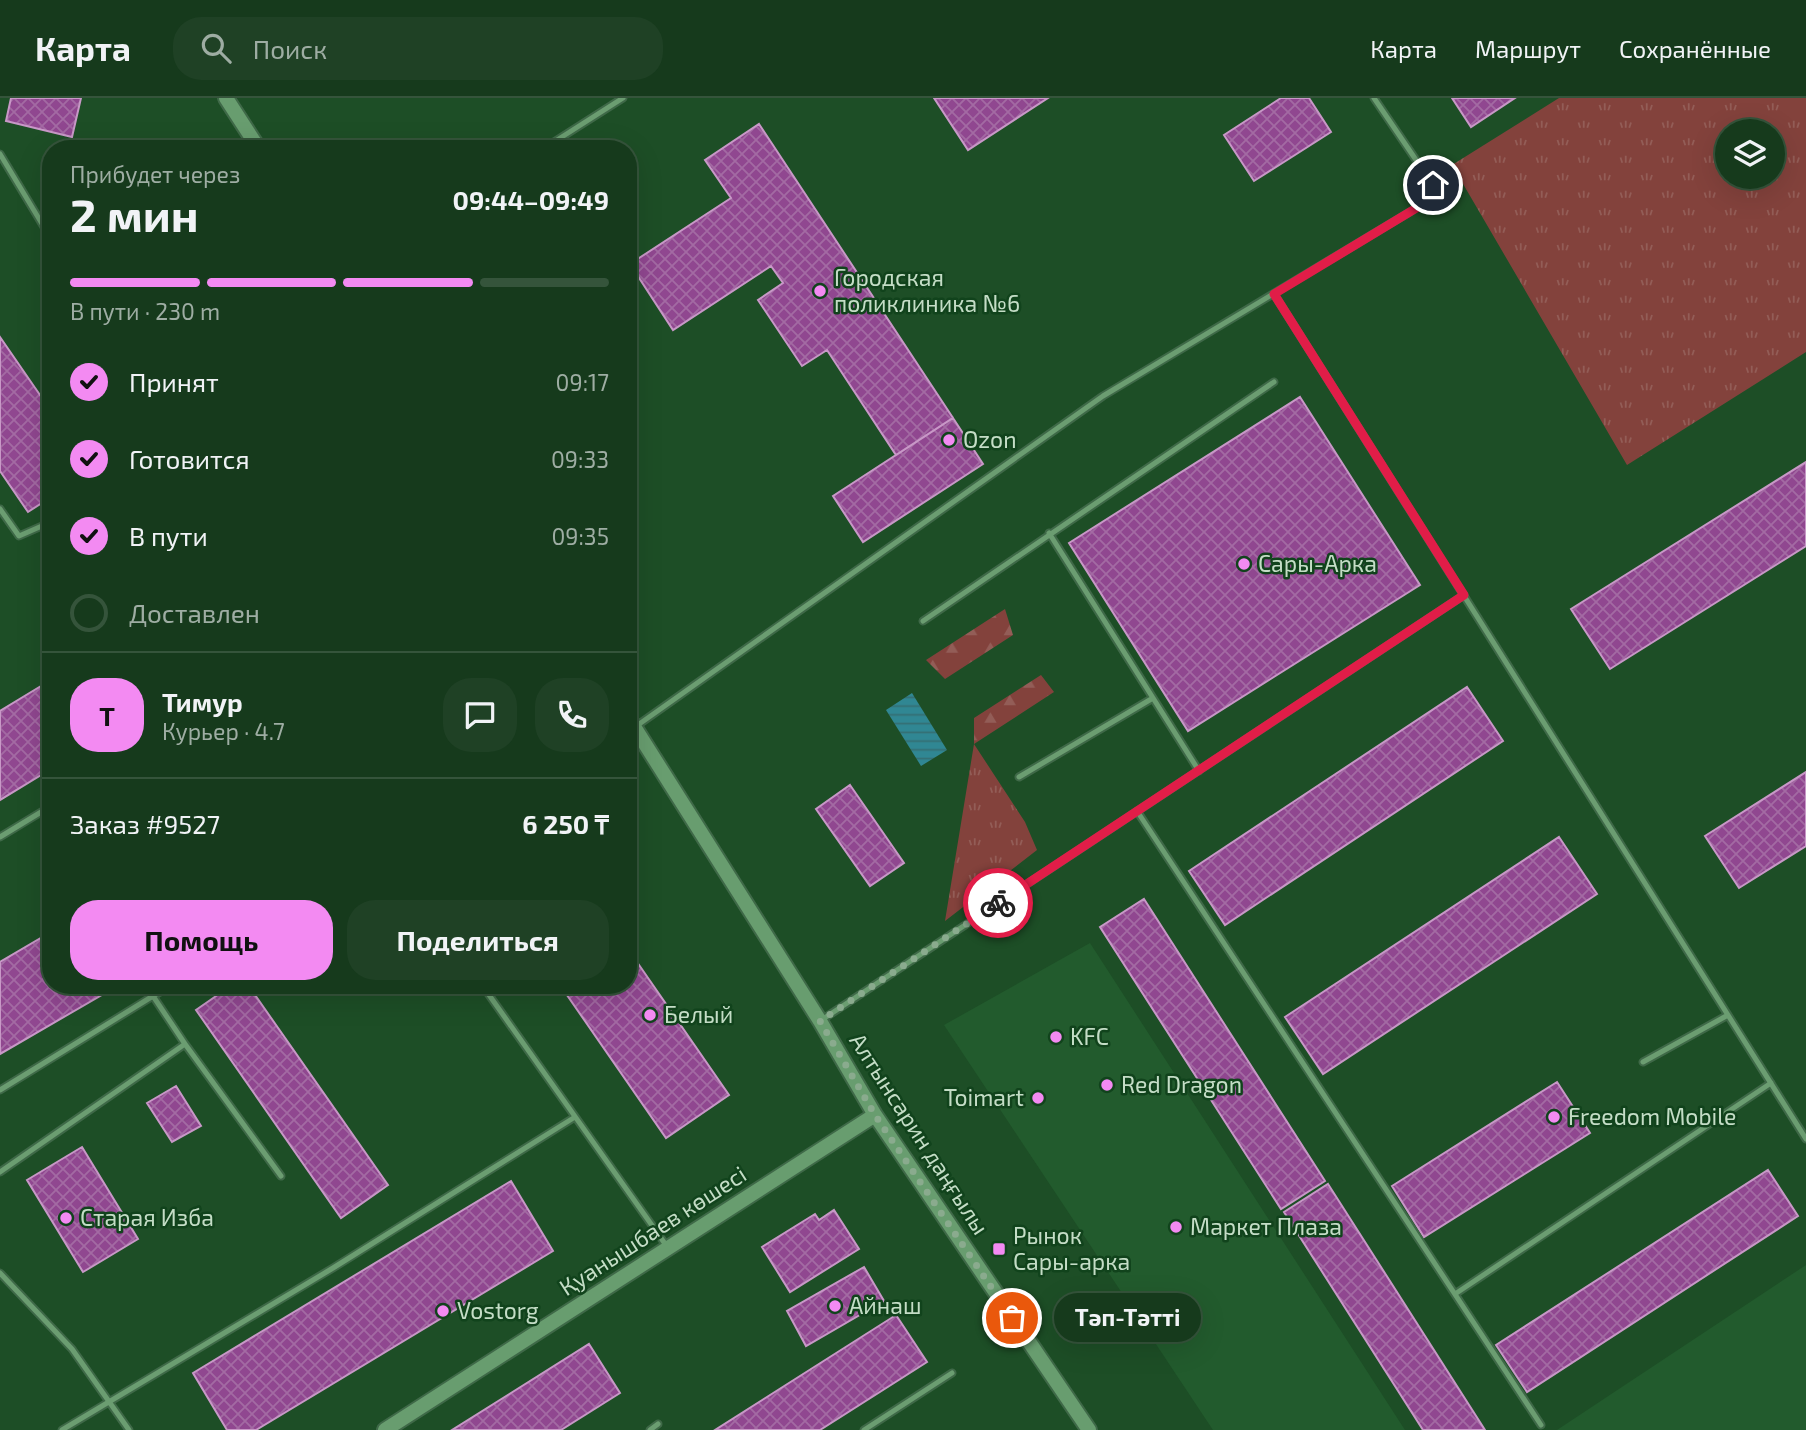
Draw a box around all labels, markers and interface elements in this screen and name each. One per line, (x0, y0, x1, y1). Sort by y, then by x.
search box (173, 17, 663, 80)
text: Карта (35, 28, 131, 68)
icon: search (197, 29, 235, 67)
text: Поиск (253, 33, 327, 64)
text: Карта (1370, 34, 1437, 63)
text: Маршрут (1475, 34, 1581, 63)
text: Сохранённые (1619, 34, 1771, 63)
map controls (1715, 119, 1785, 189)
button: layers (1715, 119, 1785, 189)
pin (1403, 155, 1463, 215)
text: Прибудет через (70, 160, 240, 188)
icon: home (1414, 166, 1452, 204)
text: 09:44–09:49 (453, 184, 609, 215)
text: 2 мин (70, 186, 199, 241)
place label: Городская поликлиника №6 (834, 263, 1020, 317)
marker: Городская поликлиника №6 (812, 283, 828, 299)
text: В пути · 230 m (70, 297, 220, 325)
icon: check (70, 363, 108, 401)
text: Принят (129, 366, 219, 397)
text: 09:17 (556, 368, 609, 396)
place label: Ozon (963, 425, 1017, 453)
marker: Ozon (941, 432, 957, 448)
icon: check (70, 440, 108, 478)
text: Готовится (129, 443, 250, 474)
text: 09:33 (551, 445, 609, 473)
icon: check (70, 517, 108, 555)
text: В пути (129, 520, 208, 551)
text: 09:35 (551, 522, 609, 550)
place label: Сары-Арка (1258, 549, 1377, 577)
marker: Сары-Арка (1236, 556, 1252, 572)
text: Доставлен (129, 597, 260, 628)
button: chat (443, 678, 517, 752)
button: phone (535, 678, 609, 752)
text: Тимур (162, 686, 243, 717)
text: Т (99, 700, 115, 731)
text: Курьер · 4.7 (162, 717, 285, 745)
text: Заказ #9527 (70, 808, 220, 839)
text: 6 250 ₸ (522, 808, 609, 839)
courier (963, 868, 1033, 938)
icon: bike (979, 884, 1017, 922)
button: Помощь (70, 900, 333, 980)
button: Поделиться (347, 900, 609, 980)
place label: Белый (664, 1000, 733, 1028)
marker: Белый (642, 1007, 658, 1023)
place label: KFC (1070, 1022, 1109, 1050)
street label: Алтынсарин даңғылы (844, 1028, 995, 1239)
marker: KFC (1048, 1029, 1064, 1045)
place label: Red Dragon (1121, 1070, 1242, 1098)
marker: Red Dragon (1099, 1077, 1115, 1093)
place label: Toimart (944, 1083, 1024, 1111)
marker: Toimart (1030, 1090, 1046, 1106)
place label: Freedom Mobile (1568, 1102, 1736, 1130)
marker: Freedom Mobile (1546, 1109, 1562, 1125)
street label: Қуанышбаев көшесі (554, 1159, 752, 1302)
place label: Старая Изба (80, 1203, 214, 1231)
marker: Старая Изба (58, 1210, 74, 1226)
place label: Маркет Плаза (1190, 1212, 1342, 1240)
marker: Маркет Плаза (1168, 1219, 1184, 1235)
place label: Рынок Сары-арка (1013, 1221, 1130, 1275)
marker: Рынок Сары-арка (991, 1241, 1007, 1257)
pin (982, 1288, 1042, 1348)
place label: Айнаш (849, 1291, 921, 1319)
callout: Тәп-Тәтті (1054, 1294, 1201, 1342)
place label: Vostorg (457, 1296, 539, 1324)
marker: Айнаш (827, 1298, 843, 1314)
icon: bag (993, 1299, 1031, 1337)
marker: Vostorg (435, 1303, 451, 1319)
text: Тәп-Тәтті (1075, 1303, 1180, 1331)

